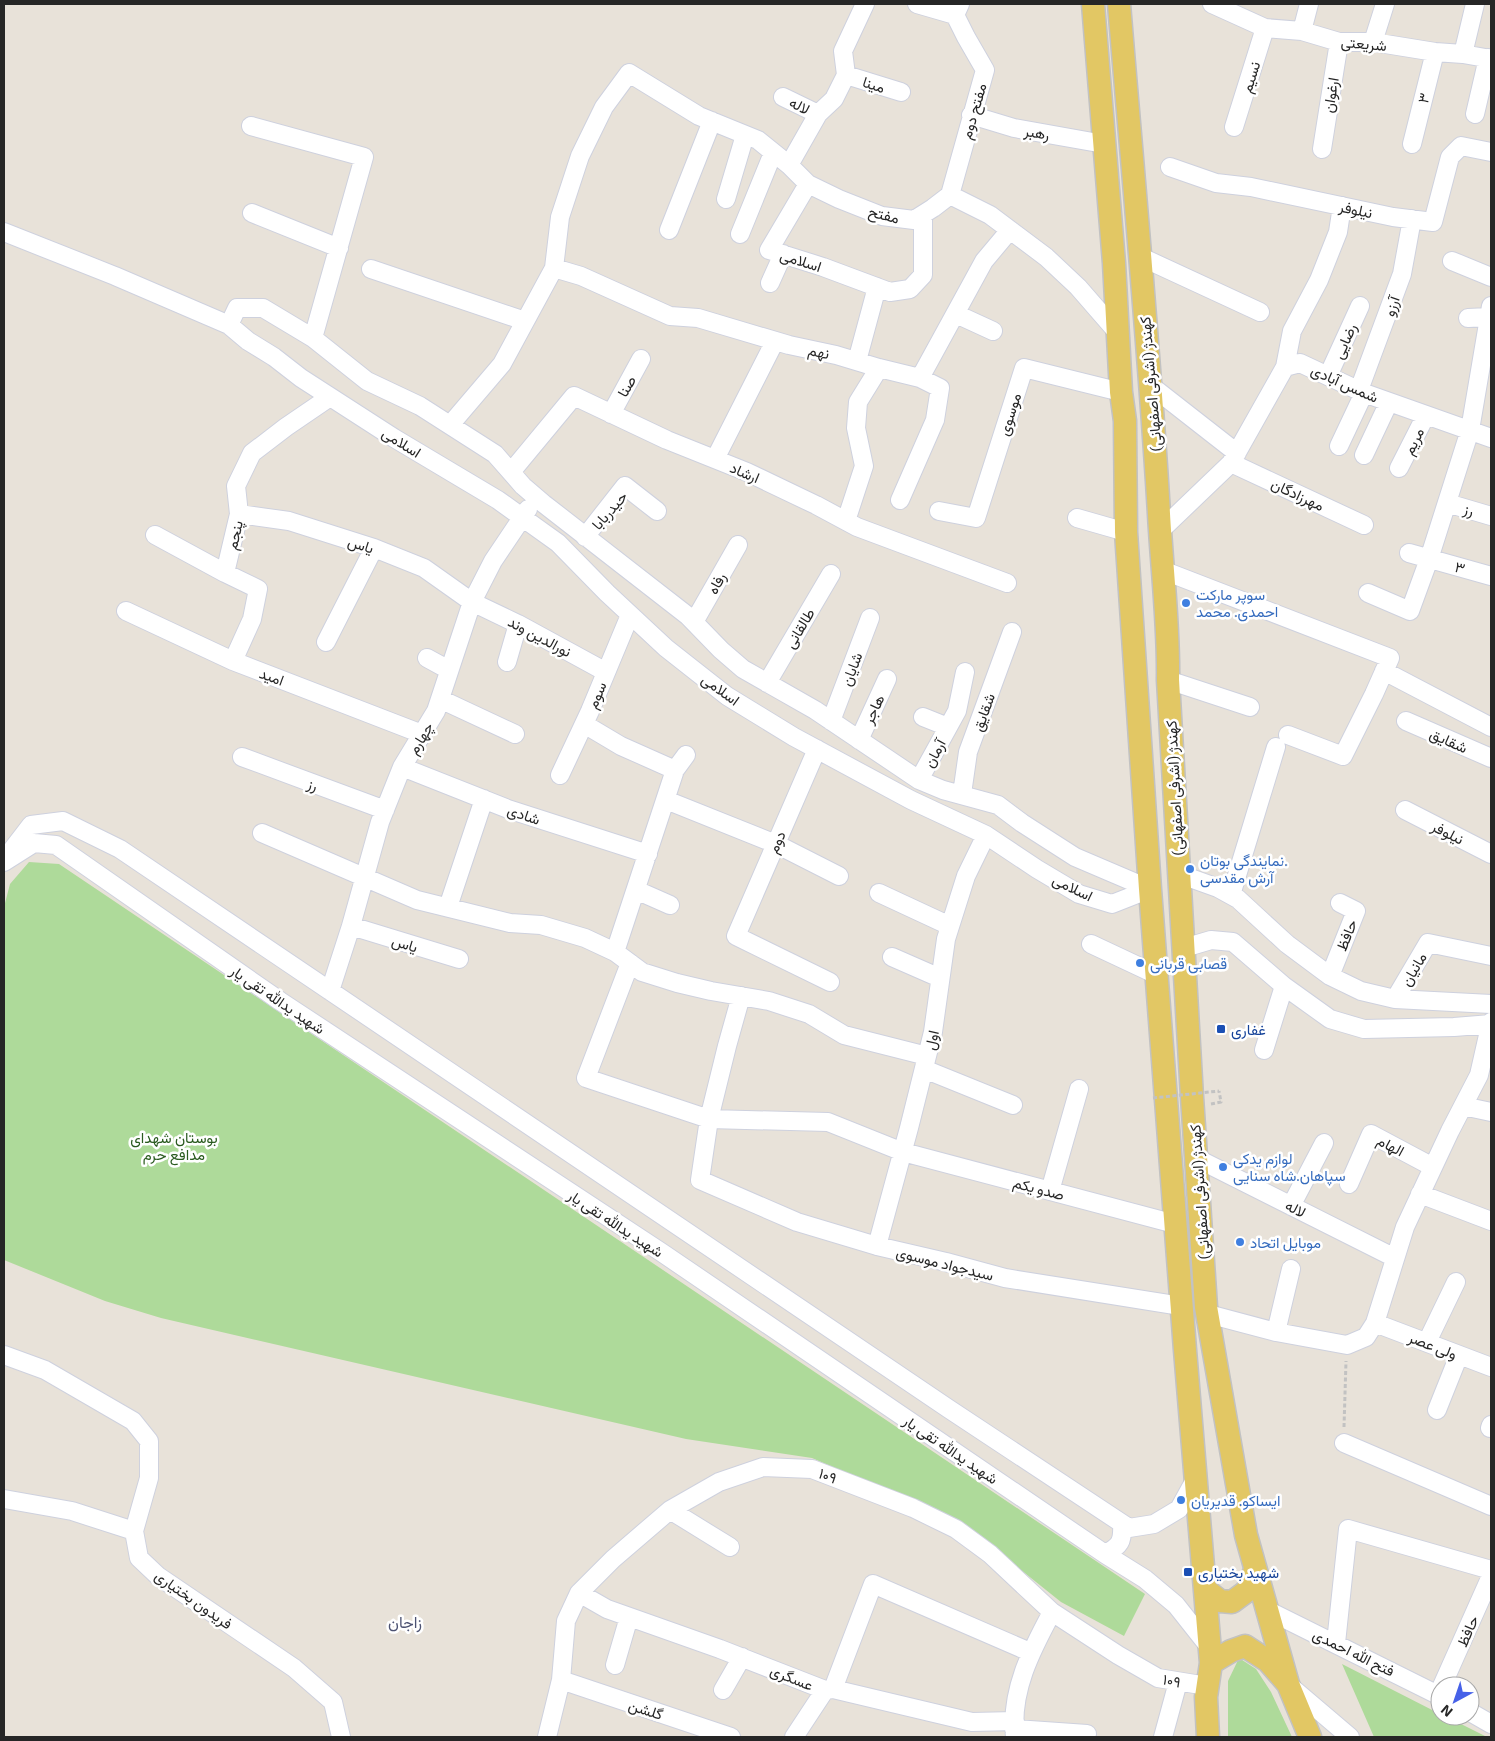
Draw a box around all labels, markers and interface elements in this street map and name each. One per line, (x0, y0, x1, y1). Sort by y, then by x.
street label: شریعتی (1340, 32, 1388, 56)
street label: نسیم (1237, 59, 1265, 95)
street label: مینا (860, 72, 887, 97)
street label: ارغوان (1318, 76, 1343, 114)
street label: مفتح دوم (956, 81, 992, 142)
street label: ۳ (1413, 91, 1433, 105)
street label: لاله (787, 92, 813, 118)
street label: رهبر (1022, 121, 1051, 144)
street label: نیلوفر (1336, 196, 1374, 222)
street label: مفتح (866, 201, 901, 229)
street label: اسلامی (777, 245, 824, 277)
street label: آرزو (1379, 292, 1404, 319)
street label: کهندژ (اشرفی اصفهانی) (1135, 315, 1167, 452)
street label: رضایی (1328, 320, 1362, 362)
street label: نهم (806, 340, 831, 364)
street label: شمس آبادی (1308, 360, 1382, 408)
street label: صنا (613, 372, 639, 400)
street label: موسوی (994, 390, 1026, 438)
street label: اسلامی (378, 423, 425, 463)
street label: مریم (1399, 424, 1429, 458)
street label: ارشاد (727, 458, 762, 487)
street label: مهرزادگان (1268, 474, 1327, 515)
street label: حیدربابا (587, 487, 631, 534)
street label: رز (1460, 499, 1476, 520)
street label: پنجم (222, 519, 248, 552)
street label: یاس (345, 531, 376, 559)
street label: ۳ (1453, 557, 1467, 577)
street label: رفاه (703, 569, 730, 597)
place label: سوپر مارکت احمدی. محمد (1196, 585, 1278, 622)
marker: سوپر مارکت احمدی. محمد (1180, 597, 1192, 609)
street label: طالقانی (780, 605, 820, 652)
street label: نورالدین وند (504, 612, 575, 662)
street label: شایان (836, 650, 867, 689)
street label: امید (257, 663, 287, 690)
street label: اسلامی (697, 669, 743, 710)
street label: سوم (582, 679, 612, 712)
street label: شقایق (968, 690, 1000, 734)
street label: هاجر (858, 692, 888, 728)
street label: چهارم (403, 719, 438, 758)
street label: کهندژ (اشرفی اصفهانی) (1161, 720, 1189, 856)
street label: شقایق (1426, 724, 1471, 758)
street label: آرمان (919, 734, 950, 771)
street label: رز (304, 773, 321, 795)
street label: شادی (505, 800, 543, 830)
street label: نیلوفر (1428, 816, 1467, 849)
street label: دوم (763, 828, 791, 857)
place label: نمایندگی بوتان. آرش مقدسی (1200, 851, 1288, 888)
marker: نمایندگی بوتان. آرش مقدسی (1184, 863, 1196, 875)
street label: اسلامی (1049, 870, 1096, 906)
street label: حافظ (1332, 917, 1360, 953)
street label: یاس (389, 931, 420, 957)
street label: مانیان (1396, 949, 1431, 989)
place label: قصابی قربانی (1150, 954, 1227, 974)
marker: قصابی قربانی (1134, 957, 1146, 969)
street label: شهید یدالله تقی یار (225, 960, 329, 1039)
place label: غفاری (1231, 1020, 1266, 1040)
marker: غفاری (1215, 1023, 1227, 1035)
street label: اول (920, 1028, 943, 1052)
street label: کهندژ (اشرفی اصفهانی) (1185, 1123, 1215, 1260)
park label: بوستان شهدای مدافع حرم (130, 1128, 218, 1166)
street label: الهام (1373, 1130, 1408, 1161)
place label: لوازم یدکی سپاهان.شاه سنایی (1233, 1149, 1346, 1186)
marker: لوازم یدکی سپاهان.شاه سنایی (1217, 1161, 1229, 1173)
street label: صدو یکم (1011, 1173, 1067, 1205)
street label: شهید یدالله تقی یار (563, 1185, 667, 1262)
street label: لاله (1283, 1195, 1309, 1221)
place label: موبایل اتحاد (1250, 1233, 1321, 1252)
marker: موبایل اتحاد (1234, 1236, 1246, 1248)
street label: سیدجواد موسوی (894, 1242, 996, 1286)
street label: ولی عصر (1405, 1327, 1460, 1364)
street label: شهید یدالله تقی یار (898, 1410, 1002, 1489)
street label: ۱۰۹ (816, 1463, 840, 1487)
place label: ایساکو. قدیریان (1191, 1491, 1280, 1510)
marker: ایساکو. قدیریان (1175, 1494, 1187, 1506)
place label: شهید بختیاری (1198, 1563, 1279, 1583)
street label: فریدون بختیاری (151, 1566, 236, 1634)
marker: شهید بختیاری (1182, 1566, 1194, 1578)
district label: زاجان (388, 1612, 422, 1633)
street label: حافظ (1452, 1613, 1482, 1649)
street label: فتح الله احمدی (1309, 1624, 1398, 1682)
street label: عسگری (767, 1660, 816, 1696)
street label: ۱۰۹ (1162, 1669, 1182, 1691)
north arrow (1430, 1676, 1480, 1726)
street label: گلشن (626, 1695, 666, 1725)
text: N (1437, 1702, 1456, 1721)

